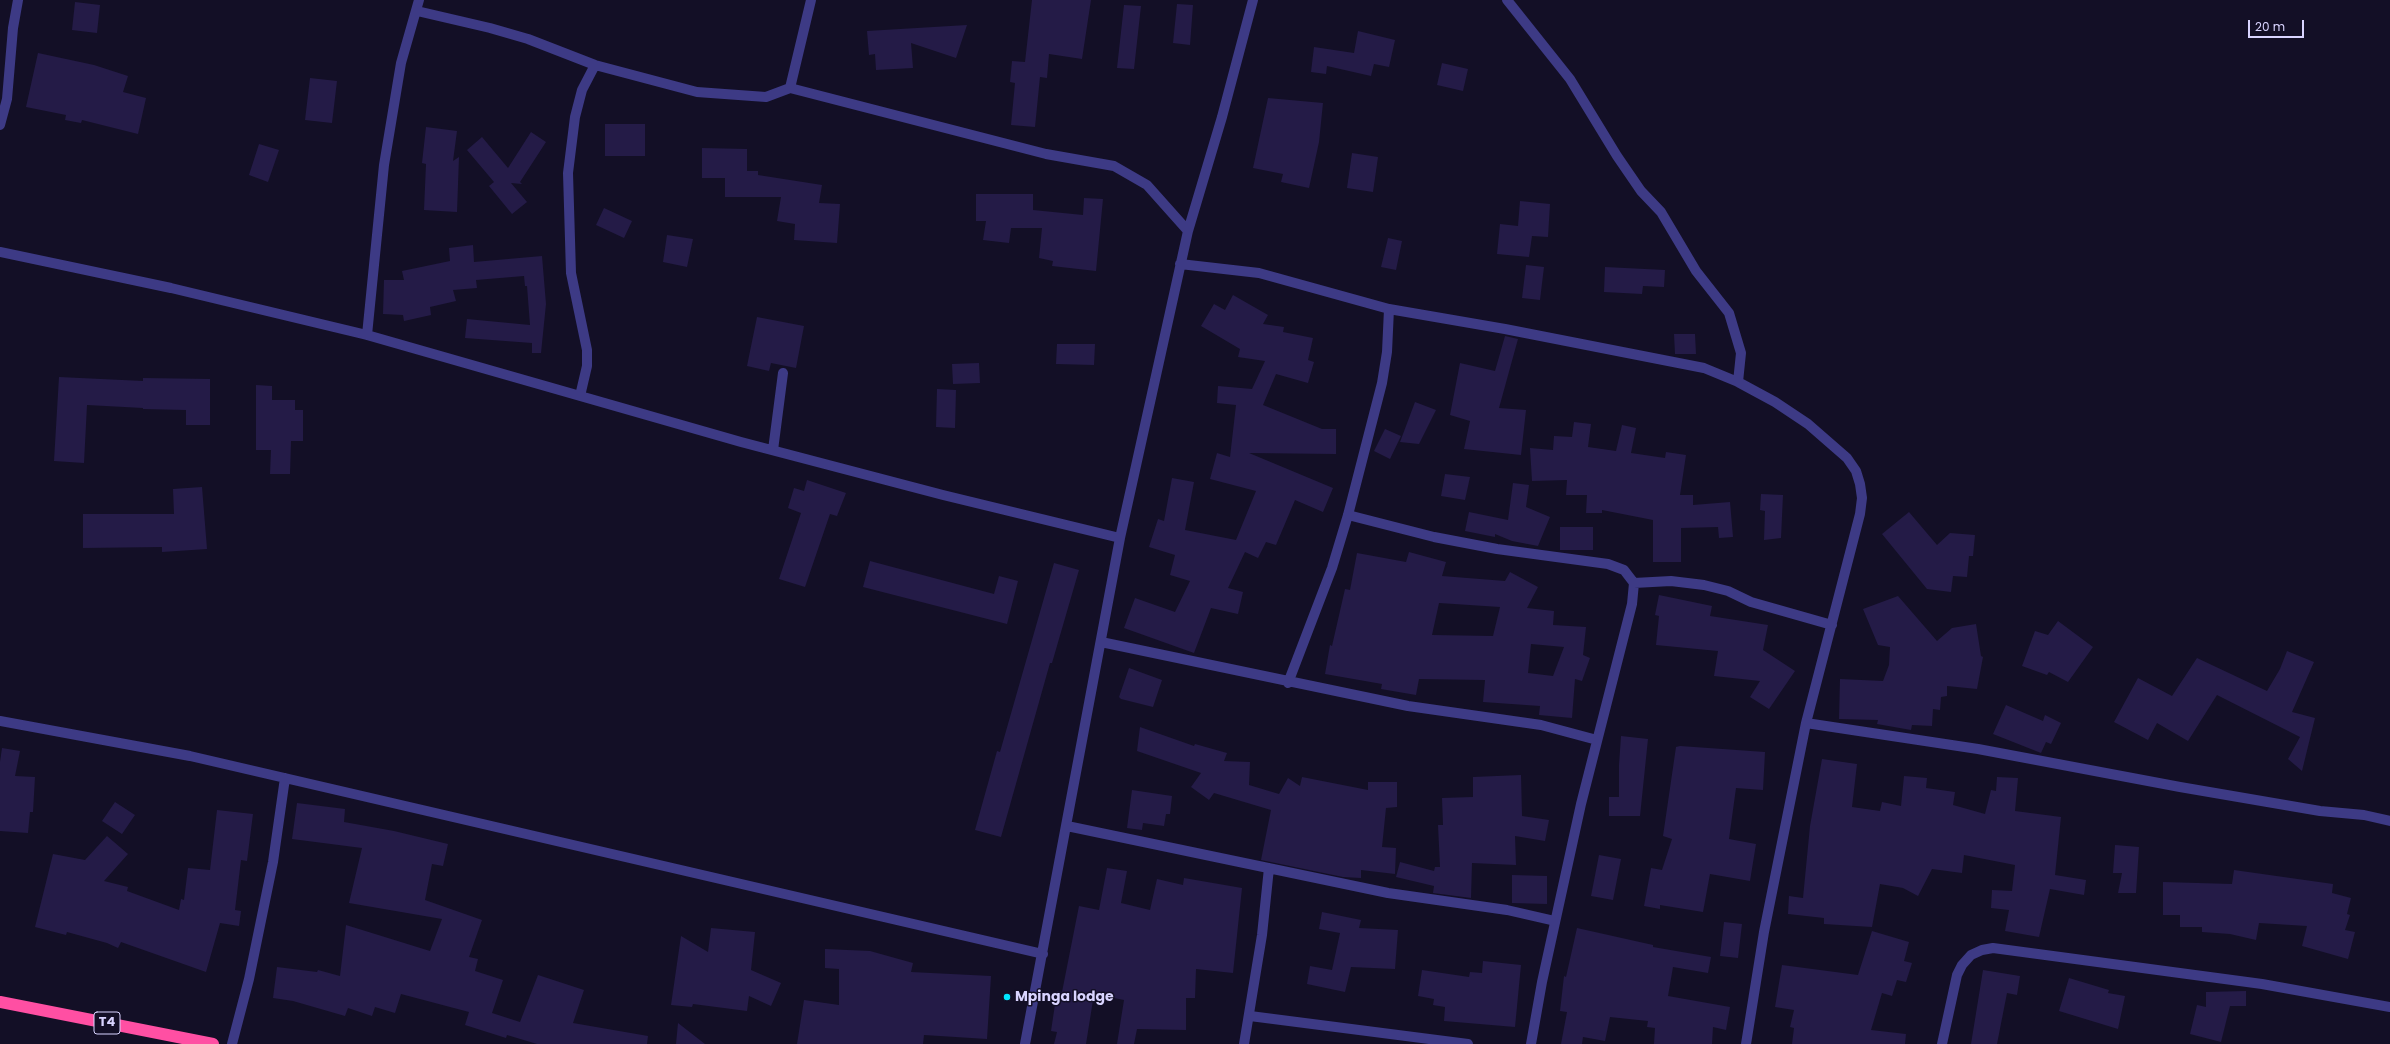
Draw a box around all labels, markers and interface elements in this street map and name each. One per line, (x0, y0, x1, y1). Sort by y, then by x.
scale bar (2250, 12, 2306, 38)
text: 20 m (2255, 18, 2285, 35)
place label: Mpinga lodge (1015, 989, 1114, 1005)
marker: Mpinga lodge (1002, 992, 1012, 1002)
road number: T4 (94, 1012, 120, 1034)

